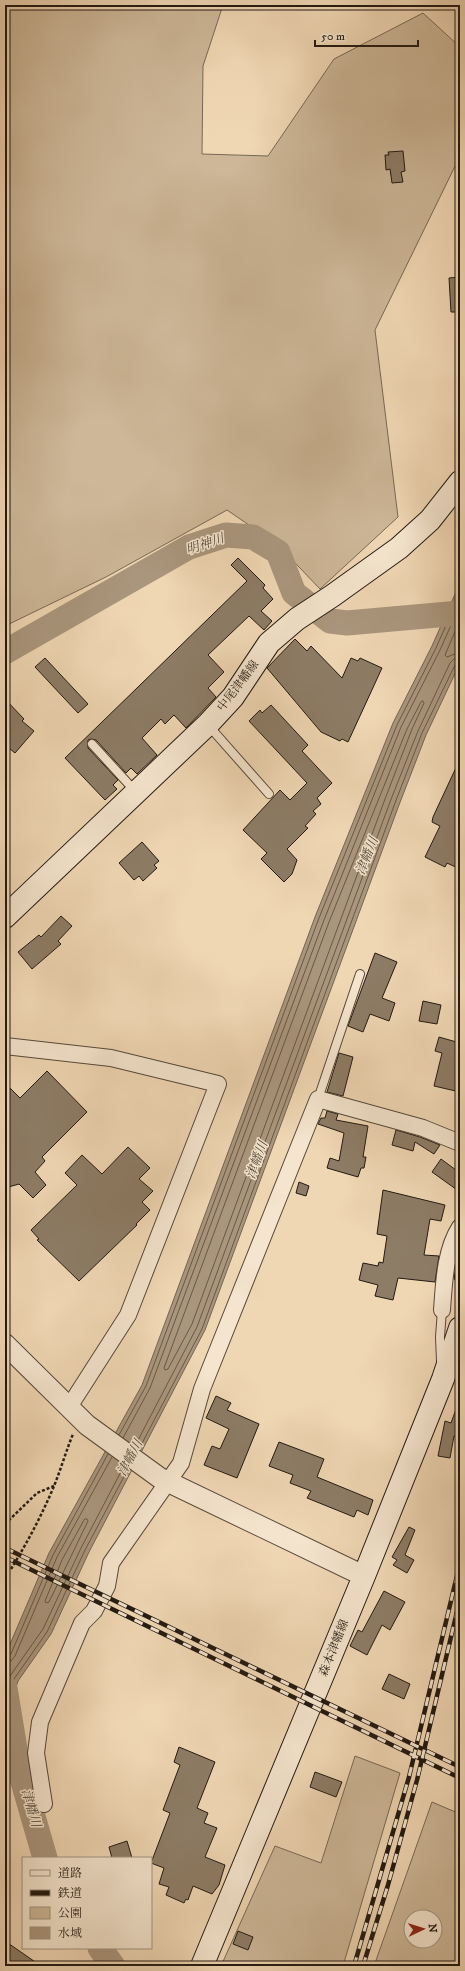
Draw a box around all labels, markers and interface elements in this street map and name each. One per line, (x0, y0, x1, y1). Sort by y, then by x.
scale bar (315, 22, 418, 48)
text: 50 m (321, 29, 345, 44)
water label: 明神川 (184, 529, 228, 558)
street label: 中尾津幡線 (214, 658, 262, 714)
water label: 津幡川 (352, 833, 382, 877)
water label: 津幡川 (243, 1137, 272, 1181)
water label: 津幡川 (114, 1435, 147, 1479)
street label: 森本津幡線 (316, 1617, 352, 1679)
water label: 津幡川 (18, 1787, 45, 1831)
legend (22, 1857, 152, 1949)
text: 道路 (58, 1866, 82, 1881)
text: 鉄道 (57, 1886, 82, 1901)
text: 公園 (58, 1906, 82, 1921)
north arrow (403, 1909, 443, 1949)
text: N (425, 1923, 439, 1933)
text: 水域 (58, 1926, 82, 1941)

